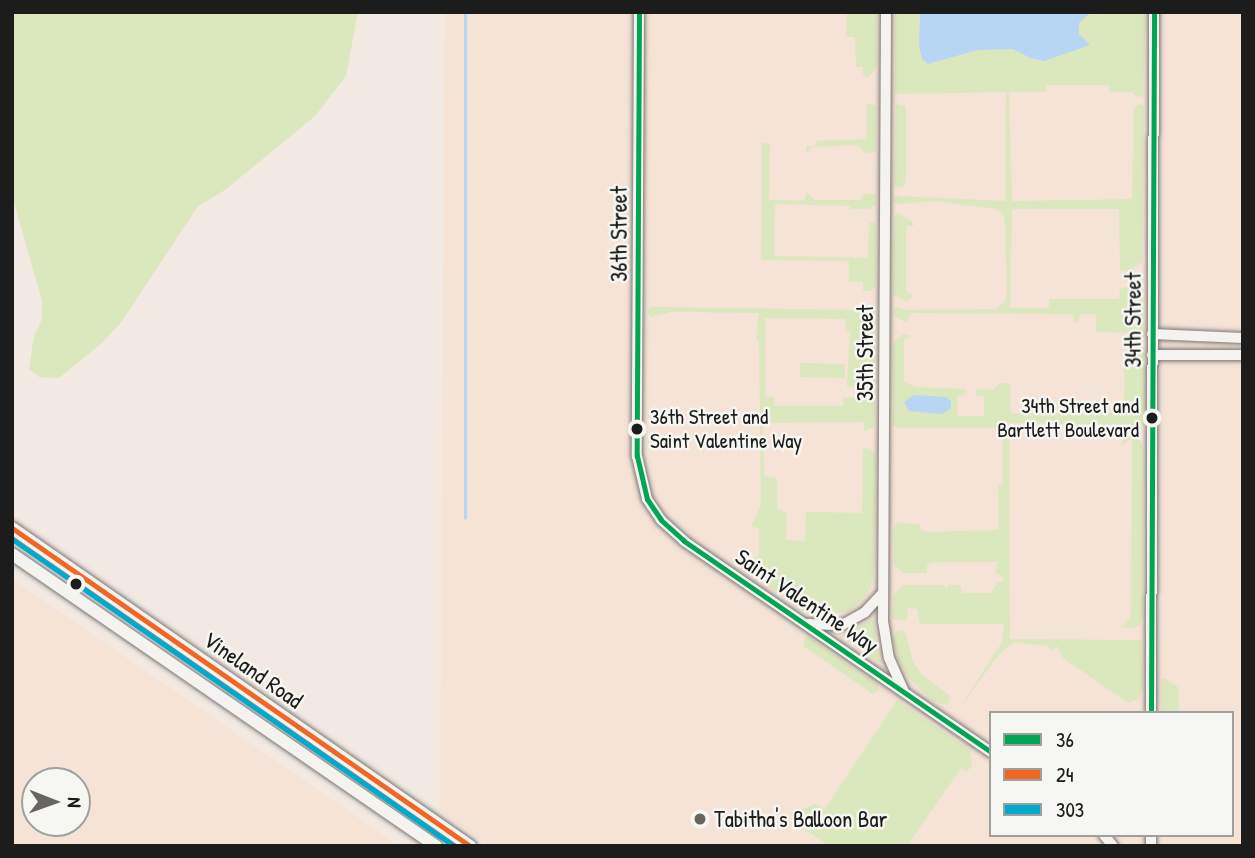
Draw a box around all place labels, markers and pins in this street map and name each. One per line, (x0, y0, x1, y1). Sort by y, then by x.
place label: 34th Street and Bartlett Boulevard (997, 393, 1139, 443)
place label: 36th Street and Saint Valentine Way (650, 404, 802, 454)
marker: 34th Street and Bartlett Boulevard (1145, 411, 1159, 425)
marker: 36th Street and Saint Valentine Way (630, 422, 644, 436)
unlabelled marker (69, 577, 83, 591)
place label: Tabitha's Balloon Bar (714, 805, 887, 833)
marker: Tabitha's Balloon Bar (692, 811, 708, 827)

